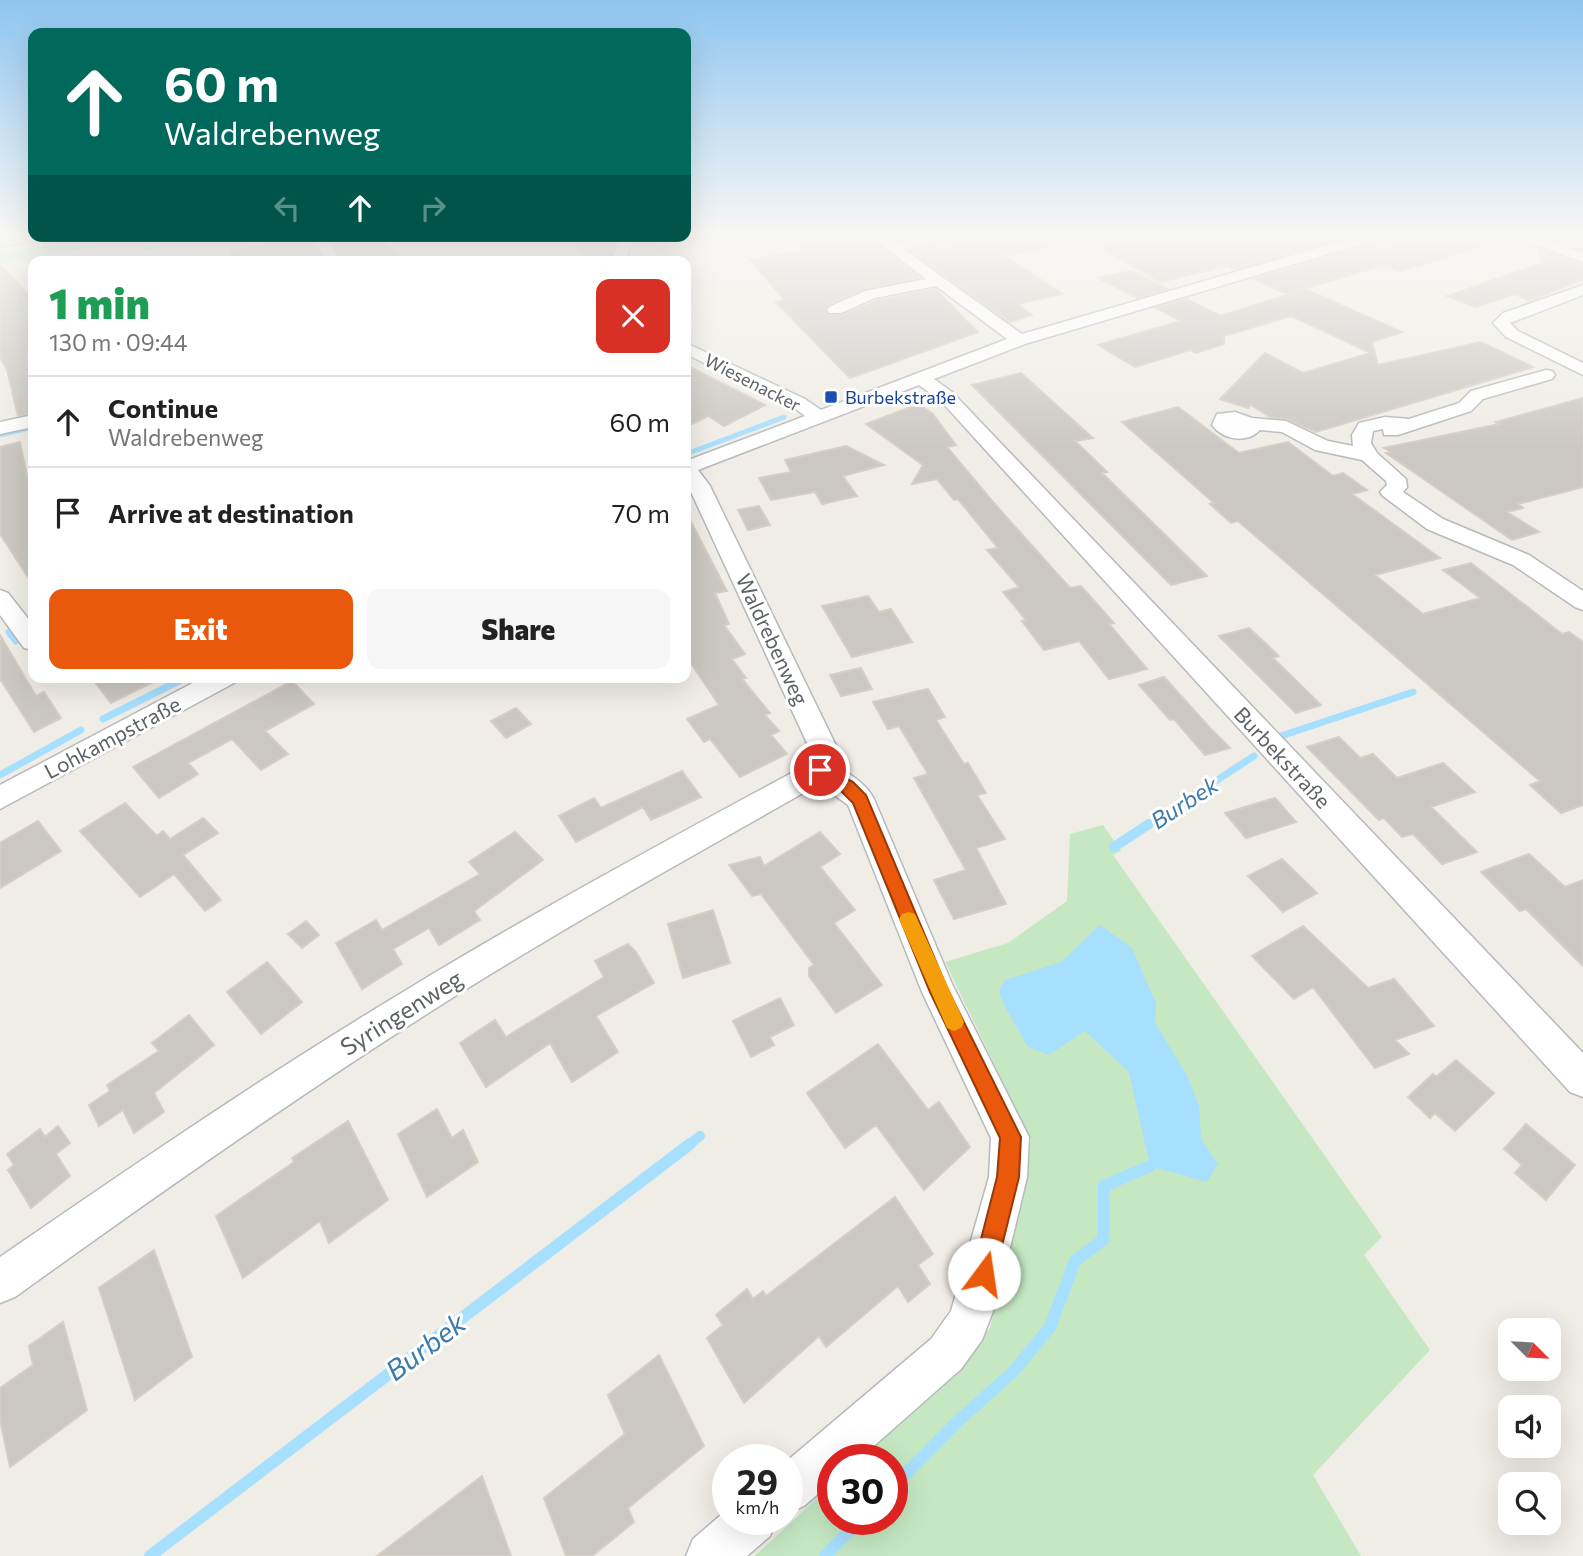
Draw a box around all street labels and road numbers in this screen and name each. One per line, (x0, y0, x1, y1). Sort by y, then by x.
street label: Wiesenacker (701, 348, 805, 416)
street label: Waldrebenweg (732, 569, 814, 709)
street label: Lohkampstraße (40, 691, 184, 783)
street label: Burbekstraße (1230, 701, 1336, 813)
street label: Syringenweg (334, 963, 468, 1061)

